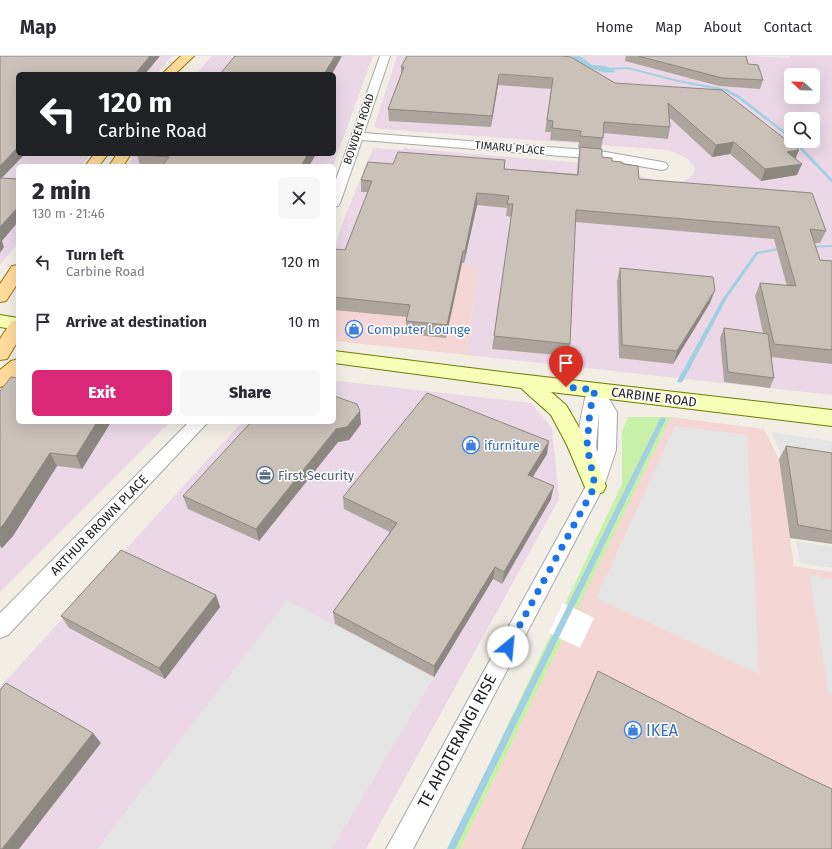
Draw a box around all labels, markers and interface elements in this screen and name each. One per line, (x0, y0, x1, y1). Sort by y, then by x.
text: Map (20, 16, 57, 39)
text: Home (596, 19, 633, 36)
text: Map (655, 19, 682, 36)
text: About (704, 19, 742, 36)
text: Contact (764, 19, 812, 36)
north arrow (784, 68, 820, 104)
map controls (784, 68, 820, 148)
text: 120 m (98, 86, 172, 119)
icon: left (32, 88, 84, 140)
street label: BOWDEN ROAD (341, 92, 377, 166)
button: search (784, 112, 820, 148)
text: Carbine Road (98, 120, 207, 142)
street label: TIMARU PLACE (474, 138, 546, 158)
text: 2 min (32, 177, 91, 205)
button: close (278, 177, 320, 219)
text: 130 m · 21:46 (32, 206, 105, 221)
text: Turn left (66, 246, 124, 264)
icon: left (32, 251, 54, 273)
text: 120 m (281, 253, 320, 271)
text: Carbine Road (66, 264, 145, 279)
icon: arrive (32, 311, 54, 333)
text: Arrive at destination (66, 313, 207, 331)
text: 10 m (288, 313, 320, 331)
shop icon: Computer Lounge (344, 319, 364, 339)
place label: Computer Lounge (367, 322, 471, 337)
pin (549, 346, 583, 387)
icon: arrive (555, 352, 577, 374)
button: Exit (32, 370, 172, 416)
button: Share (180, 370, 320, 416)
street label: CARBINE ROAD (610, 384, 698, 410)
shop icon: ifurniture (461, 435, 481, 455)
place label: ifurniture (484, 438, 540, 453)
office icon: First Security (255, 465, 275, 485)
place label: First Security (278, 468, 355, 483)
street label: ARTHUR BROWN PLACE (47, 472, 151, 578)
position arrow (487, 626, 529, 668)
street label: TE AHOTERANGI RISE (414, 671, 500, 811)
shop icon: IKEA (623, 720, 643, 740)
place label: IKEA (646, 721, 679, 740)

